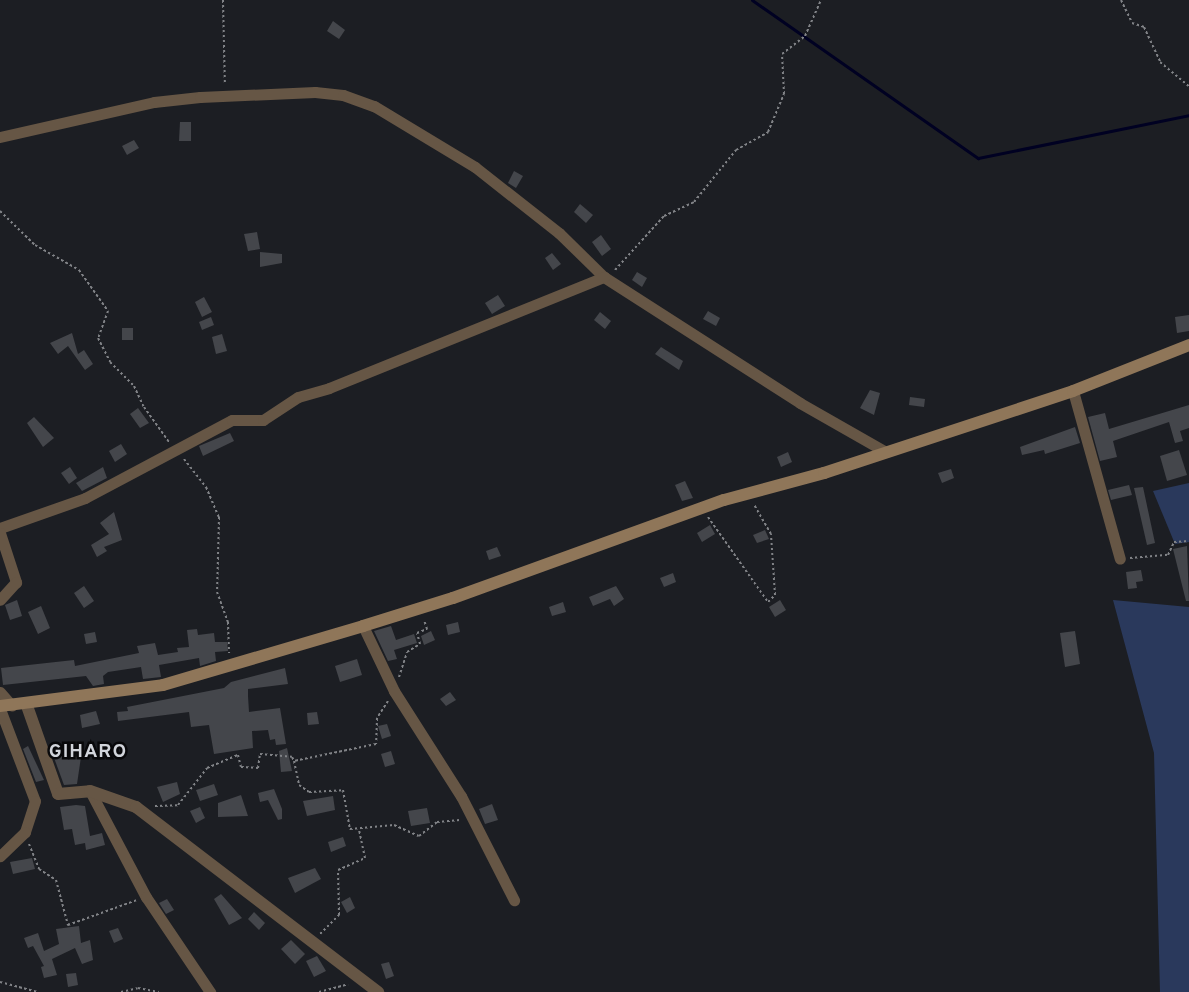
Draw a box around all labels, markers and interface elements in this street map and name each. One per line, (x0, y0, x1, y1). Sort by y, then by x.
district label: GIHARO (48, 742, 128, 764)

